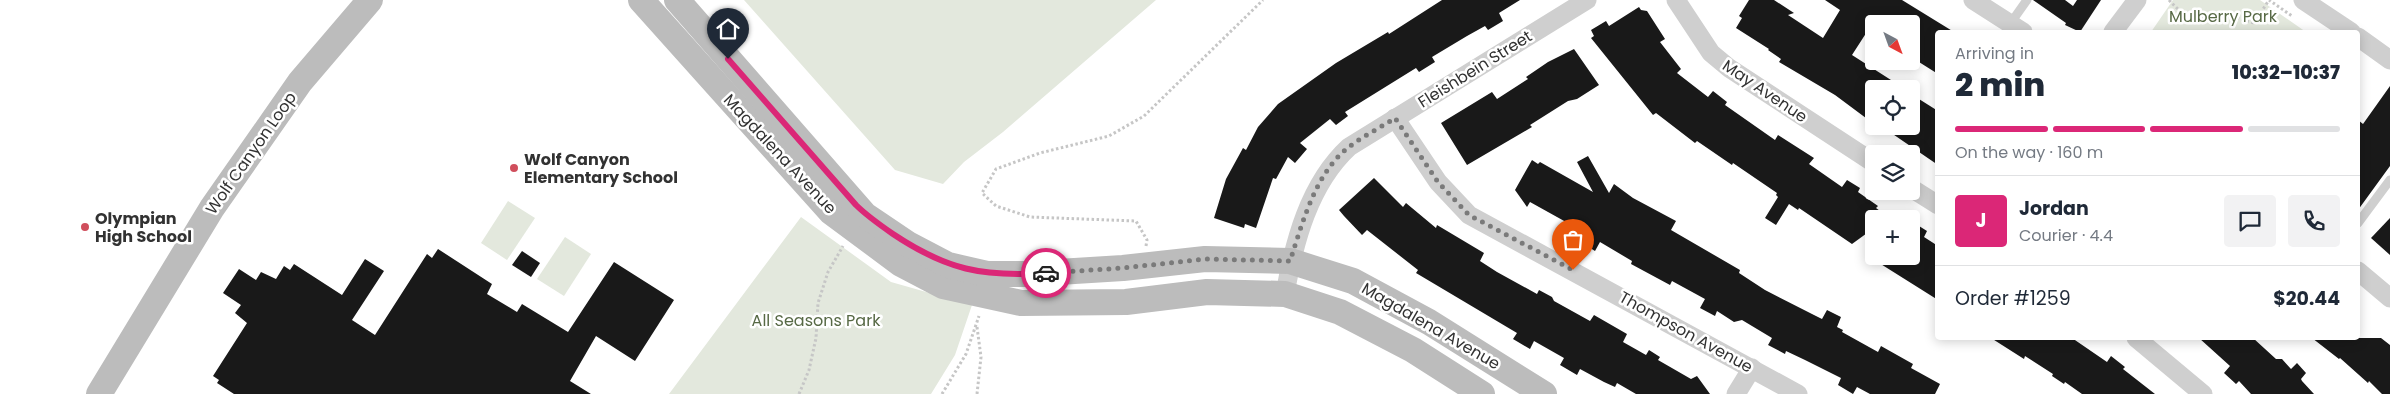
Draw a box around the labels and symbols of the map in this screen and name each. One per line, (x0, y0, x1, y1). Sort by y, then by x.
park label: Mulberry Park (2169, 5, 2278, 28)
pin (707, 8, 749, 59)
north arrow (1865, 15, 1920, 70)
street label: Fleishbein Street (1414, 25, 1537, 113)
street label: May Avenue (1718, 54, 1812, 128)
street label: Wolf Canyon Loop (200, 87, 302, 219)
street label: Magdalena Avenue (718, 89, 842, 219)
place label: Wolf Canyon Elementary School (524, 148, 678, 189)
marker: Wolf Canyon Elementary School (508, 162, 520, 174)
place label: Olympian High School (95, 207, 192, 248)
pin (1552, 219, 1594, 270)
marker: Olympian High School (79, 221, 91, 233)
courier (1021, 248, 1071, 298)
street label: Magdalena Avenue (1358, 277, 1504, 375)
street label: Thompson Avenue (1615, 286, 1757, 378)
park label: All Seasons Park (752, 309, 881, 332)

